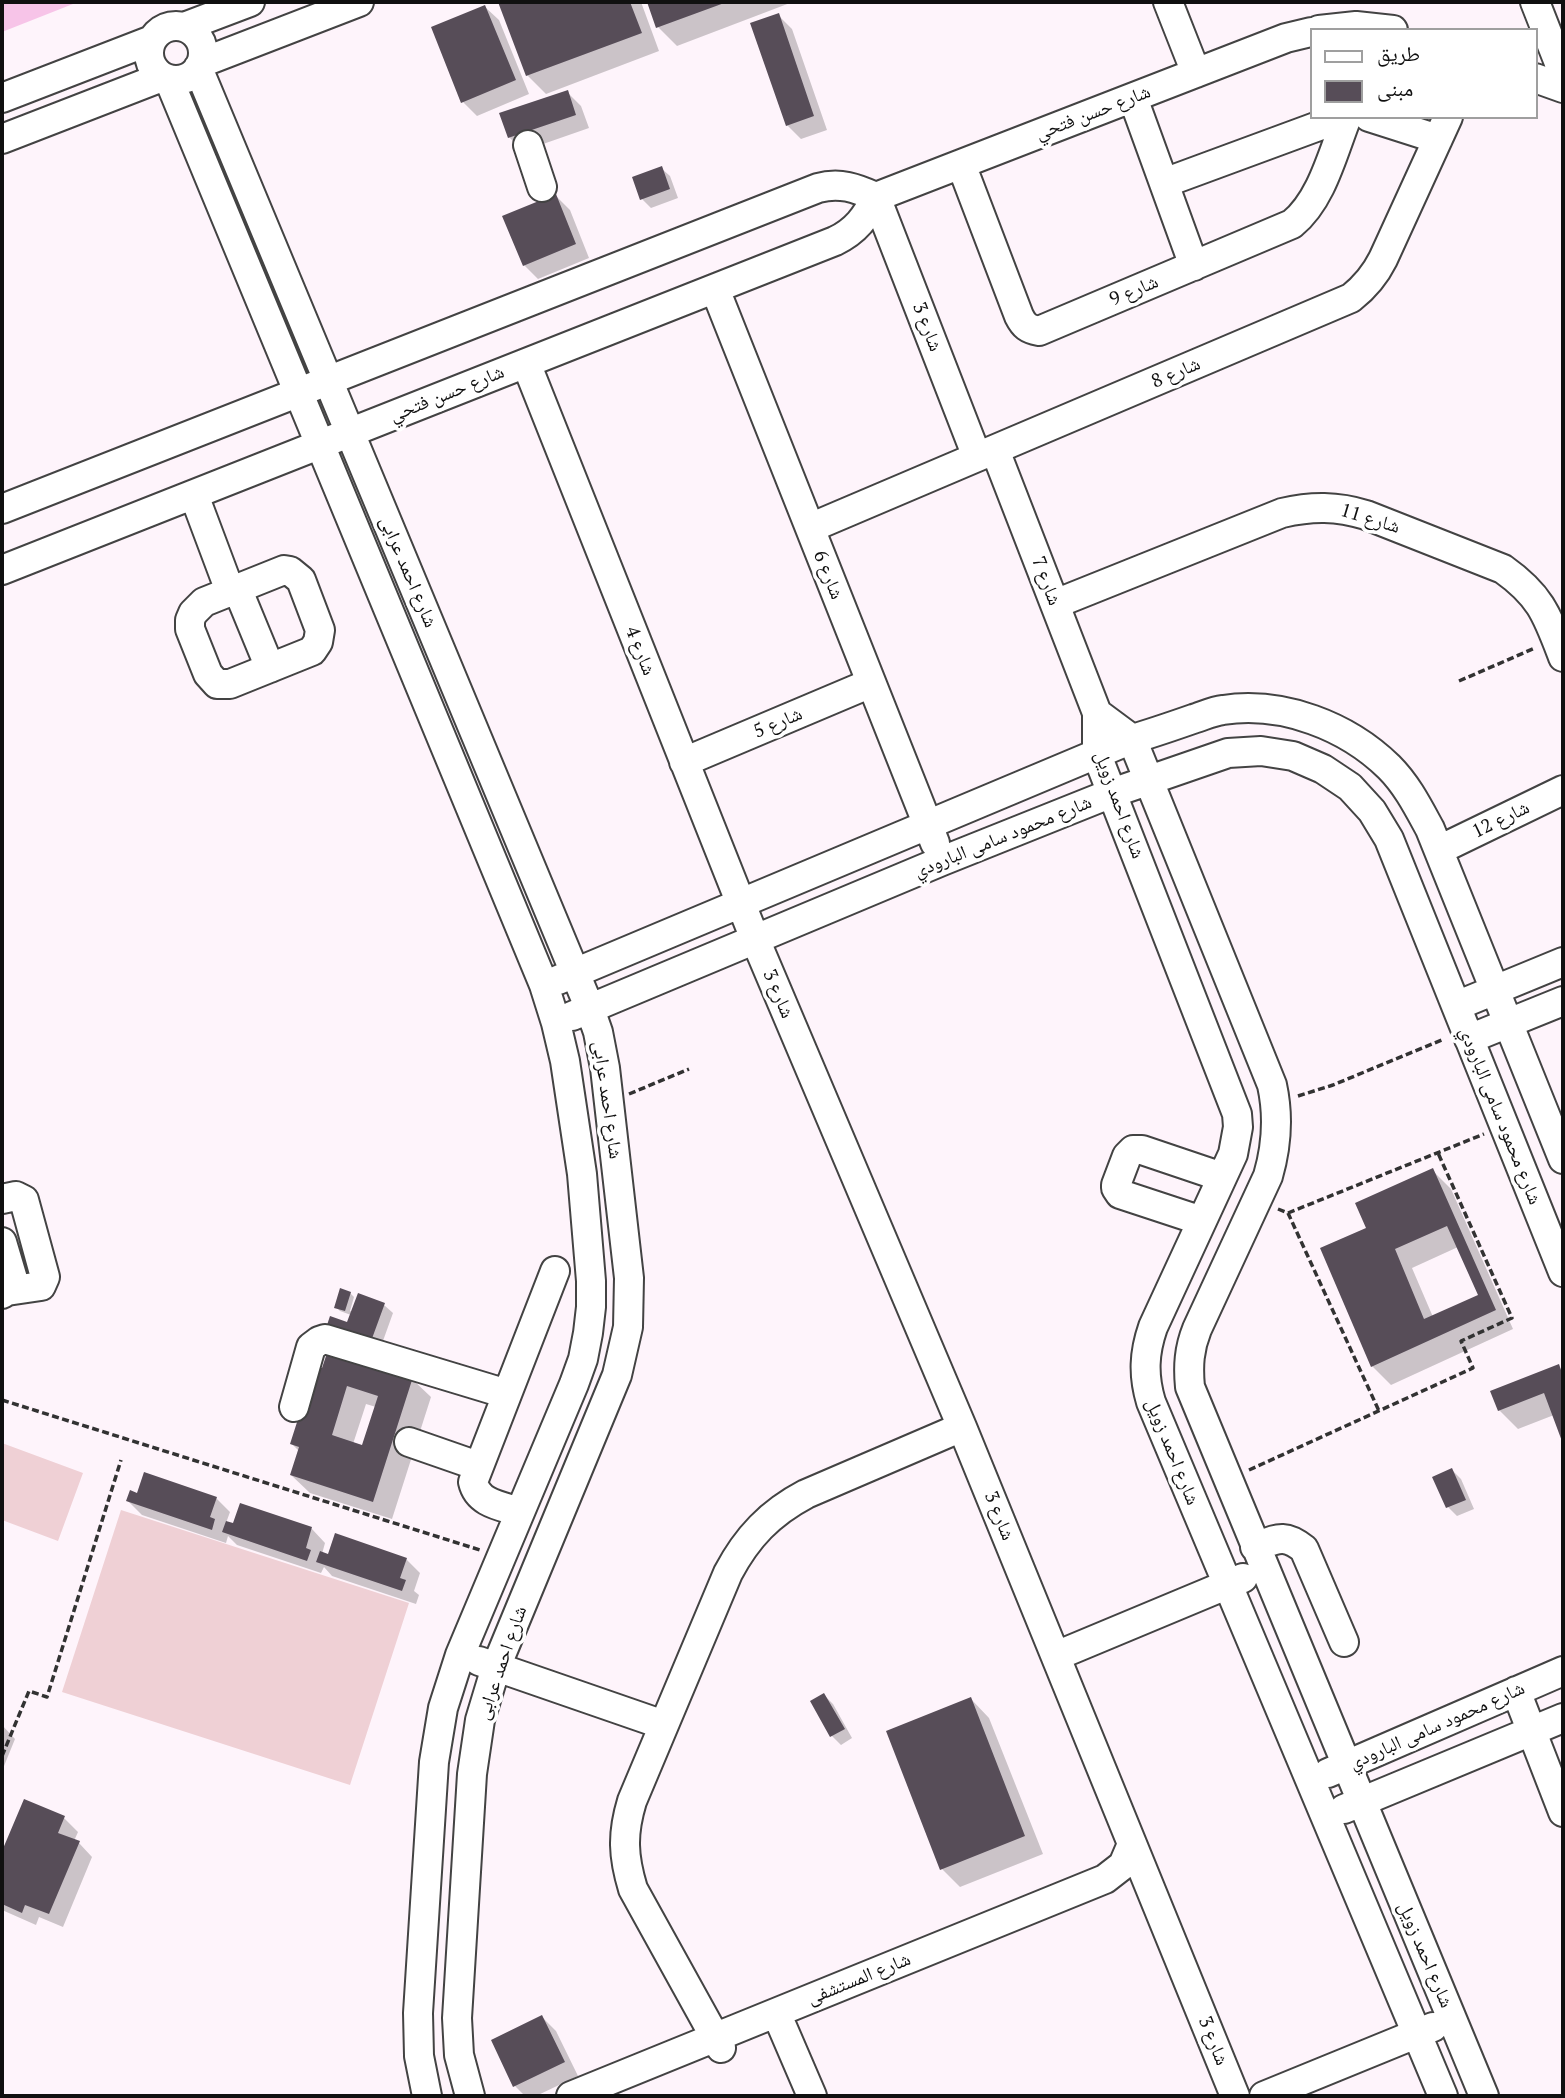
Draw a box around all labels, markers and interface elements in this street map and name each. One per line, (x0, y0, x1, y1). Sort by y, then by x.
legend (1310, 28, 1537, 119)
text: طريق (1377, 39, 1420, 67)
text: مبنى (1377, 74, 1413, 102)
street label: شارع حسن فتحي (1032, 81, 1154, 145)
street label: شارع 9 (1106, 271, 1162, 311)
street label: شارع 3 (907, 299, 947, 355)
street label: شارع 8 (1148, 353, 1204, 393)
street label: شارع حسن فتحي (386, 361, 508, 427)
street label: شارع 11 (1338, 499, 1402, 539)
street label: شارع احمد عرابى (374, 513, 442, 631)
street label: شارع 6 (808, 547, 848, 603)
street label: شارع 7 (1026, 553, 1066, 609)
street label: شارع 4 (620, 623, 660, 679)
street label: شارع 5 (750, 703, 806, 743)
street label: شارع احمد زويل (1089, 748, 1149, 862)
street label: شارع محمود سامى البارودي (911, 791, 1095, 883)
street label: شارع 12 (1469, 796, 1533, 844)
street label: شارع 3 (758, 966, 798, 1022)
street label: شارع محمود سامى البارودي (1454, 1024, 1546, 1208)
street label: شارع احمد عرابى (587, 1040, 627, 1160)
street label: شارع احمد زويل (1140, 1395, 1204, 1509)
street label: شارع 3 (979, 1488, 1019, 1544)
street label: شارع احمد عرابى (472, 1603, 532, 1723)
street label: شارع محمود سامى البارودي (1346, 1677, 1528, 1775)
street label: شارع احمد زويل (1392, 1899, 1458, 2011)
street label: شارع المستشفى (804, 1948, 914, 2010)
street label: شارع 3 (1193, 2013, 1233, 2069)

